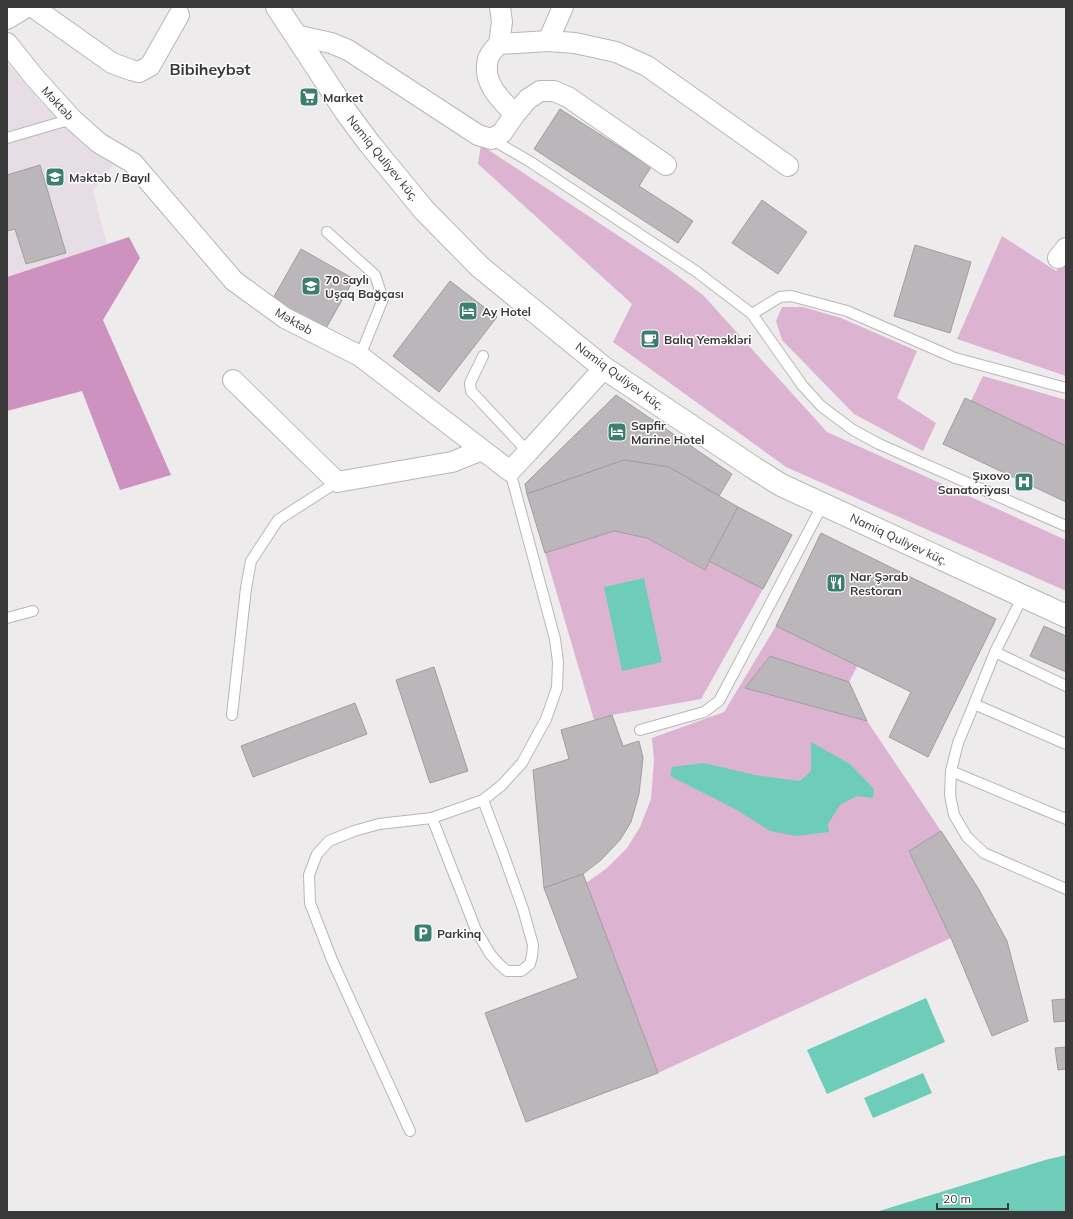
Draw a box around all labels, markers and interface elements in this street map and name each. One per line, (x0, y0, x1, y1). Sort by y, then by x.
district label: Bibiheybət (170, 59, 250, 79)
street label: Məktəb (39, 83, 77, 123)
supermarket icon: Market (298, 86, 320, 108)
place label: Market (323, 90, 364, 105)
street label: Namiq Quliyev küç. (344, 112, 422, 204)
school or university icon: Mәktәb / Bayıl (44, 166, 66, 188)
place label: Mәktәb / Bayıl (69, 170, 150, 185)
place label: 70 saylı Uşaq Bağçası (325, 272, 404, 301)
school or university icon: 70 saylı Uşaq Bağçası (300, 275, 322, 297)
hotel icon: Ay Hotel (457, 300, 479, 322)
street label: Məktəb (273, 304, 315, 338)
place label: Ay Hotel (482, 304, 531, 319)
cafe icon: Balıq Yeməkləri (639, 328, 661, 350)
place label: Balıq Yeməkləri (664, 332, 751, 347)
street label: Namiq Quliyev küç. (573, 339, 667, 413)
place label: Sapfir Marine Hotel (631, 418, 704, 447)
hotel icon: Sapfir Marine Hotel (606, 421, 628, 443)
place label: Şıxovo Sanatoriyası (938, 468, 1010, 497)
hospital icon: Şıxovo Sanatoriyası (1013, 471, 1035, 493)
street label: Namiq Quliyev küç. (848, 510, 950, 568)
place label: Nar Şərab Restoran (850, 569, 908, 598)
restaurant icon: Nar Şərab Restoran (825, 572, 847, 594)
parking icon: Parkinq (412, 922, 434, 944)
place label: Parkinq (437, 926, 481, 941)
scale bar (937, 1185, 1008, 1211)
text: 20 m (943, 1191, 971, 1206)

